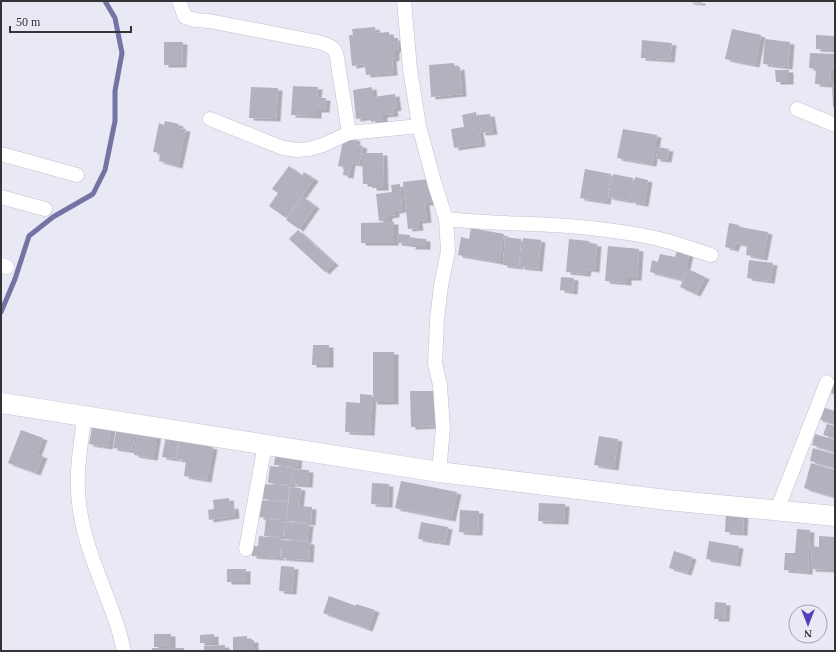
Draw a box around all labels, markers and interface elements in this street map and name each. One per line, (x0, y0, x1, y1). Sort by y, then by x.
scale bar (10, 8, 131, 34)
text: 50 m (16, 15, 41, 29)
north arrow (788, 604, 828, 644)
text: N (804, 628, 812, 640)

